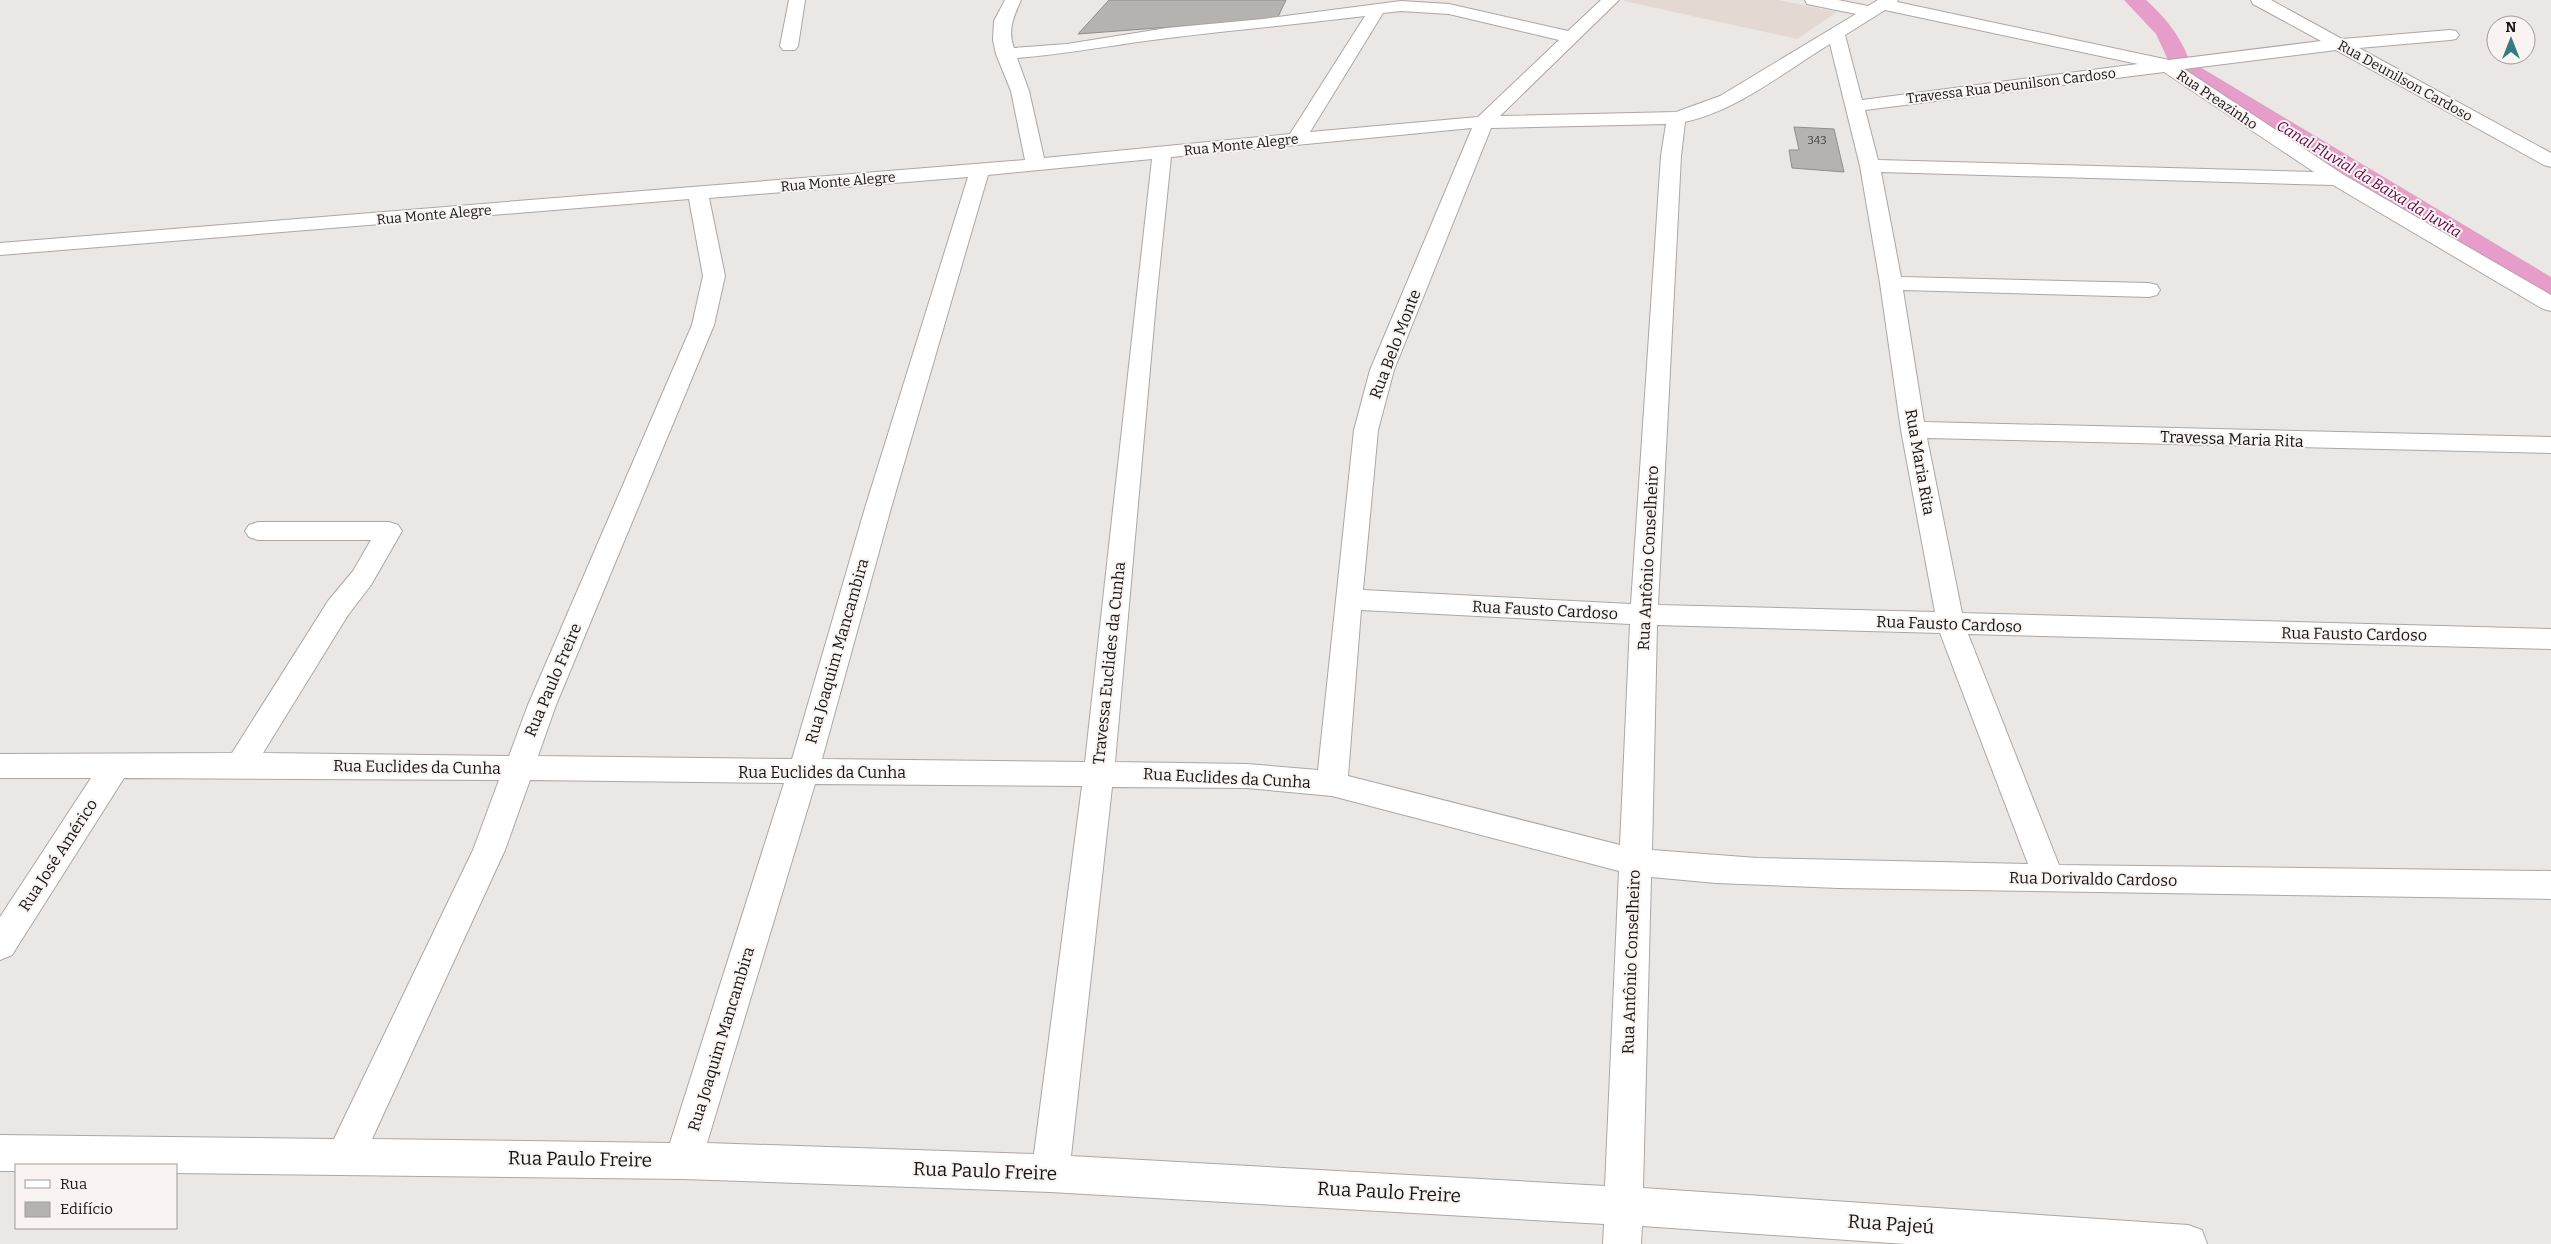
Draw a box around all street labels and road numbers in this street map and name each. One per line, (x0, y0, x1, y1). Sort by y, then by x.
street label: Rua Deunilson Cardoso (2335, 37, 2475, 125)
street label: Travessa Rua Deunilson Cardoso (1905, 65, 2117, 107)
street label: Rua Preazinho (2173, 67, 2261, 133)
street label: Rua Monte Alegre (1183, 131, 1299, 159)
street label: Rua Monte Alegre (780, 169, 896, 195)
street label: Rua Monte Alegre (376, 202, 492, 228)
street label: Rua Belo Monte (1365, 287, 1425, 401)
street label: Rua Maria Rita (1901, 407, 1939, 517)
street label: Travessa Maria Rita (2160, 427, 2304, 451)
street label: Rua Antônio Conselheiro (1634, 465, 1662, 651)
street label: Rua Joaquim Mancambira (801, 556, 873, 746)
street label: Travessa Euclides da Cunha (1089, 560, 1129, 765)
street label: Rua Fausto Cardoso (1472, 597, 1618, 623)
street label: Rua Fausto Cardoso (1876, 612, 2022, 636)
street label: Rua Paulo Freire (521, 620, 585, 740)
street label: Rua Fausto Cardoso (2281, 623, 2427, 645)
street label: Rua Euclides da Cunha (333, 756, 501, 778)
street label: Rua Euclides da Cunha (738, 763, 906, 782)
street label: Rua Euclides da Cunha (1143, 764, 1312, 792)
street label: Rua José Américo (15, 795, 101, 915)
street label: Rua Dorivaldo Cardoso (2009, 868, 2177, 890)
street label: Rua Antônio Conselheiro (1618, 869, 1644, 1055)
street label: Rua Joaquim Mancambira (684, 944, 758, 1133)
street label: Rua Paulo Freire (508, 1146, 652, 1172)
street label: Rua Paulo Freire (913, 1157, 1057, 1185)
street label: Rua Paulo Freire (1316, 1177, 1462, 1207)
street label: Rua Pajeú (1847, 1210, 1935, 1239)

